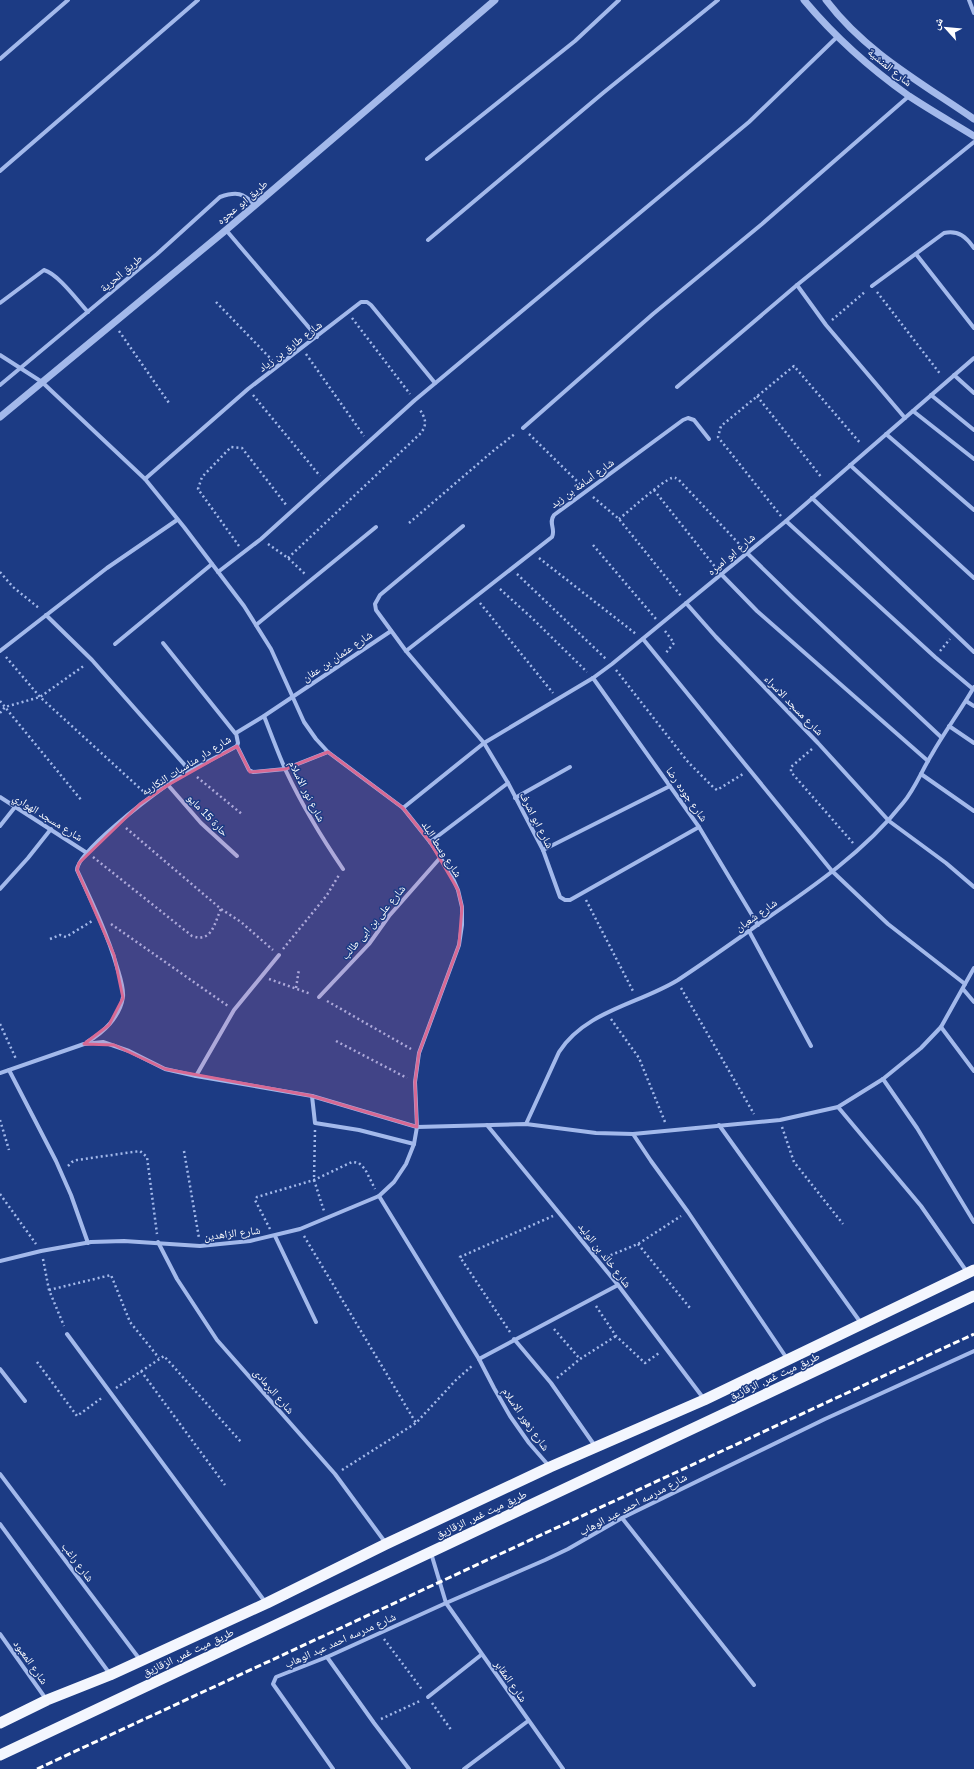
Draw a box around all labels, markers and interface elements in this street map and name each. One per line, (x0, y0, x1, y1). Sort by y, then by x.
north arrow (926, 8, 966, 48)
text: ش (929, 15, 947, 32)
street label: شارع المنشية (865, 46, 914, 89)
street label: طريق ابو عجوه (214, 177, 270, 227)
street label: طريق الحرية (98, 252, 145, 295)
street label: شارع طارق بن زياد (256, 318, 325, 375)
street label: شارع أسامة بن زيد (547, 455, 617, 511)
street label: شارع ابو اميره (705, 531, 758, 578)
street label: شارع عثمان بن عفان (300, 628, 375, 685)
street label: شارع مسجد الاسراء (761, 672, 826, 738)
street label: شارع دار مناسبات النكاريه (139, 733, 233, 798)
street label: شارع نور الاسلام (286, 758, 328, 824)
street label: شارع جوده رضا (663, 764, 710, 824)
street label: شارع ابو اشرف (517, 790, 556, 851)
street label: شارع مسجد الهواري (9, 791, 85, 846)
street label: حارة 15 مايو (185, 792, 231, 839)
street label: شارع وسط البلد (419, 819, 464, 880)
street label: شارع على بن ابى طالب (339, 883, 408, 962)
street label: شارع شعبان (733, 896, 780, 935)
street label: شارع خالد بن الوليد (575, 1220, 634, 1290)
street label: شارع الزاهدين (203, 1224, 261, 1243)
street label: طريق ميت غمر, الزقازيق (727, 1350, 822, 1403)
street label: شارع البرمادى (250, 1366, 297, 1417)
street label: شارع زهور الاسلام (499, 1385, 552, 1453)
street label: شارع مدرسه احمد عبد الوهاب (577, 1471, 689, 1538)
street label: طريق ميت غمر, الزقازيق (434, 1488, 529, 1541)
street label: شارع راغب (59, 1540, 96, 1584)
street label: شارع مدرسه احمد عبد الوهاب (283, 1610, 398, 1671)
street label: طريق ميت غمر, الزقازيق (141, 1626, 236, 1679)
street label: شارع المعبود (11, 1638, 51, 1687)
street label: شارع المقابر (491, 1657, 530, 1705)

